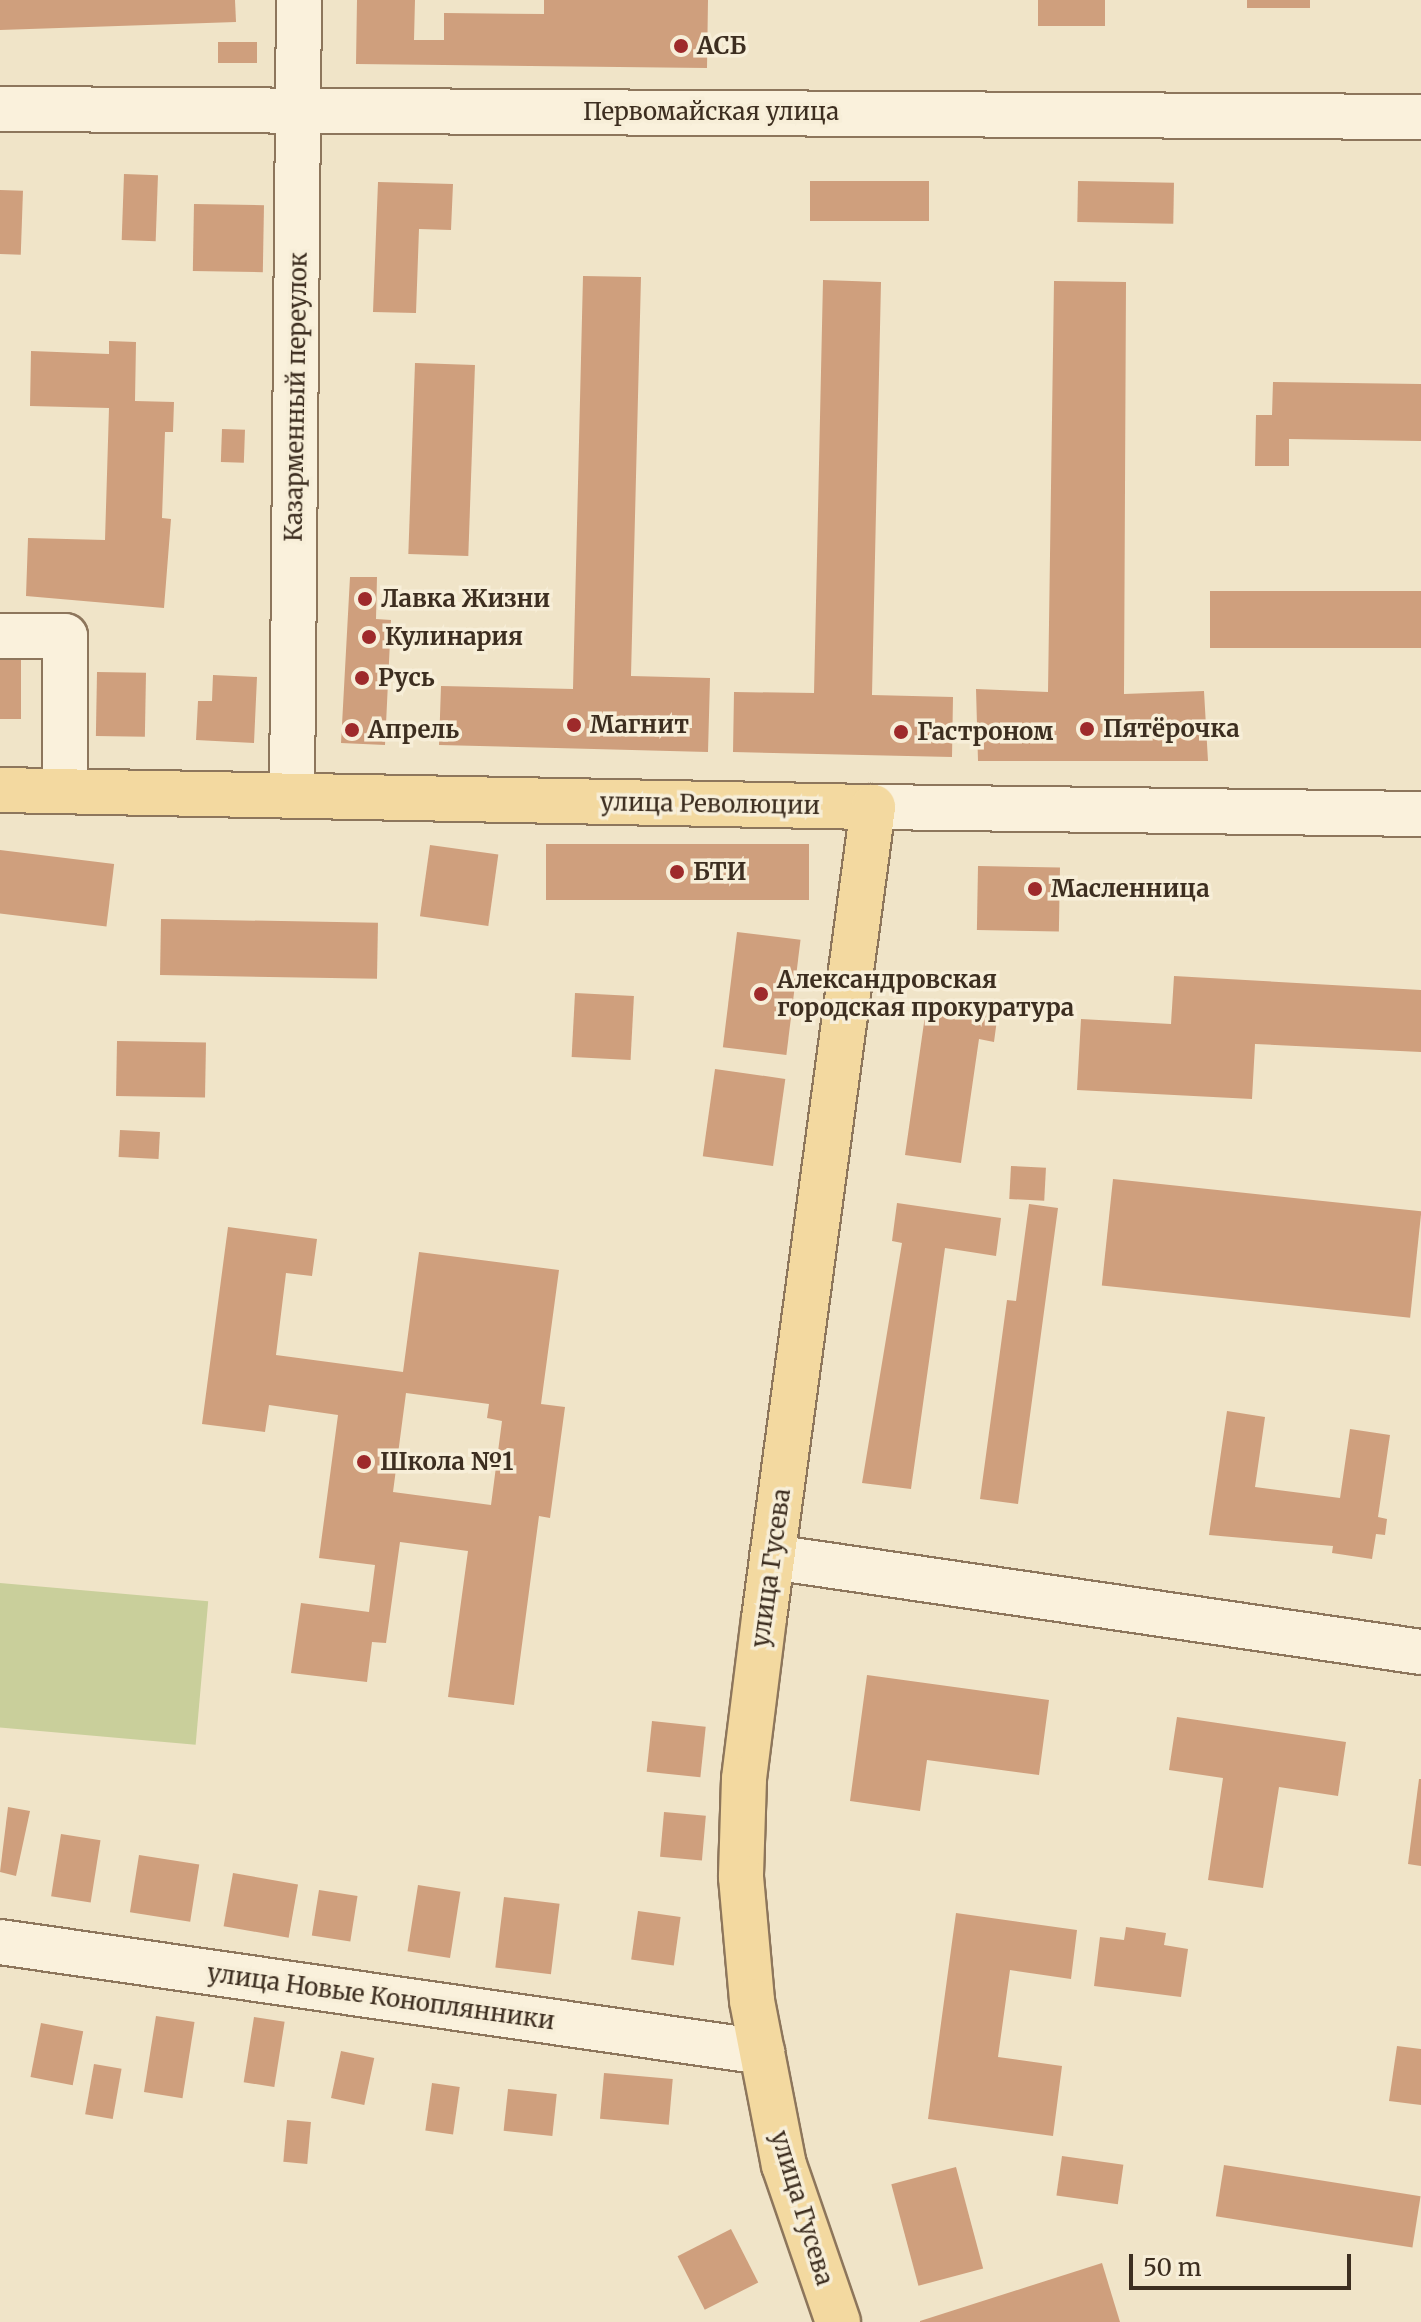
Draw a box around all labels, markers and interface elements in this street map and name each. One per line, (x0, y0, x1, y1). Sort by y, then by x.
place label: АСБ (697, 32, 746, 60)
marker: АСБ (672, 37, 690, 55)
street label: Первомайская улица (583, 98, 839, 126)
street label: Казарменный переулок (279, 252, 313, 542)
place label: Лавка Жизни (381, 585, 550, 613)
marker: Лавка Жизни (356, 590, 374, 608)
place label: Кулинария (385, 623, 523, 651)
marker: Кулинария (360, 628, 378, 646)
place label: Русь (378, 664, 435, 692)
marker: Русь (353, 669, 371, 687)
place label: Магнит (590, 711, 689, 739)
place label: Пятёрочка (1103, 715, 1240, 743)
place label: Апрель (368, 716, 459, 744)
marker: Магнит (565, 716, 583, 734)
place label: Гастроном (917, 718, 1053, 746)
marker: Пятёрочка (1078, 720, 1096, 738)
marker: Апрель (343, 721, 361, 739)
marker: Гастроном (892, 723, 910, 741)
street label: улица Революции (600, 788, 820, 820)
place label: БТИ (693, 858, 747, 886)
marker: БТИ (668, 863, 686, 881)
place label: Масленница (1051, 875, 1210, 903)
marker: Масленница (1026, 880, 1044, 898)
place label: Александровская городская прокуратура (777, 966, 1074, 1022)
marker: Александровская городская прокуратура (752, 985, 770, 1003)
place label: Школа №1 (380, 1448, 513, 1476)
marker: Школа №1 (355, 1453, 373, 1471)
street label: улица Гусева (746, 1487, 796, 1649)
street label: улица Новые Коноплянники (205, 1958, 557, 2036)
street label: улица Гусева (765, 2127, 839, 2289)
scale bar (1133, 2238, 1355, 2288)
text: 50 m (1143, 2252, 1202, 2283)

